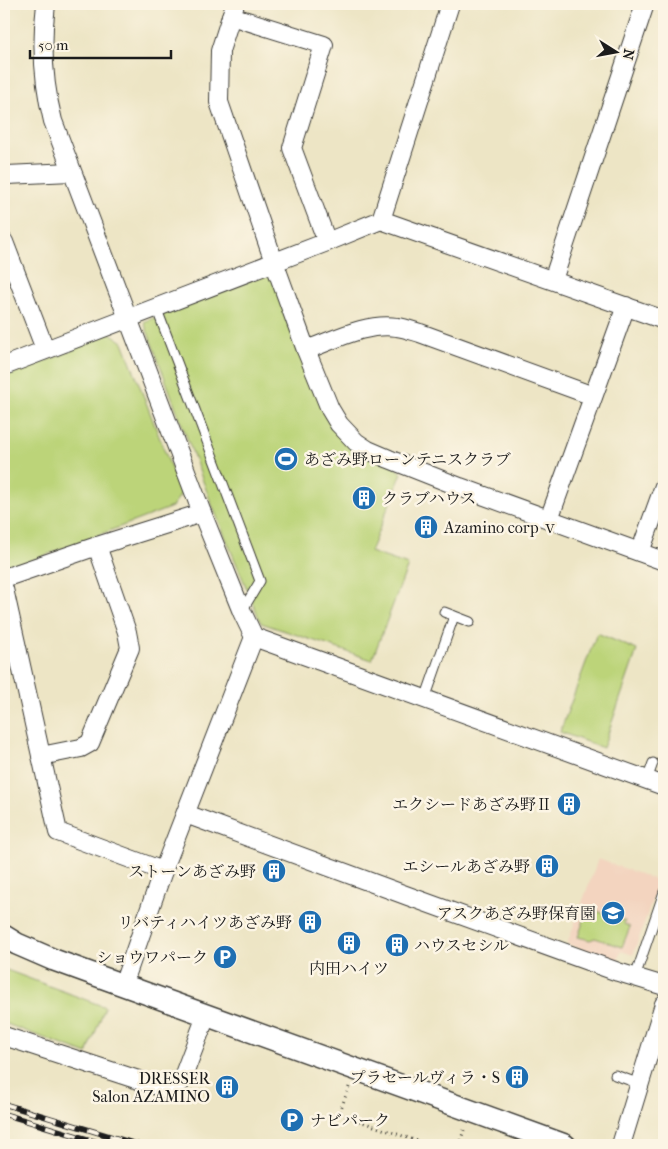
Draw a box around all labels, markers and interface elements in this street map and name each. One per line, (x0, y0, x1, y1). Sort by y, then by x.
scale bar (30, 28, 171, 60)
north arrow (590, 28, 640, 78)
text: 50 m (38, 36, 69, 54)
text: N (619, 48, 638, 62)
sports icon: あざみ野ローンテニスクラブ (273, 446, 299, 472)
place label: あざみ野ローンテニスクラブ (304, 450, 511, 469)
building icon: クラブハウス (351, 485, 377, 511)
place label: クラブハウス (382, 489, 476, 508)
building icon: Azamino corp ⅴ (413, 514, 439, 540)
place label: Azamino corp ⅴ (443, 518, 558, 537)
building icon: エクシードあざみ野Ⅱ (556, 791, 582, 817)
place label: エクシードあざみ野Ⅱ (392, 795, 552, 814)
building icon: エシールあざみ野 (534, 853, 560, 879)
place label: エシールあざみ野 (402, 857, 530, 876)
building icon: ストーンあざみ野 (261, 858, 287, 884)
place label: ストーンあざみ野 (128, 862, 256, 881)
school or university icon: アスクあざみ野保育園 (600, 900, 626, 926)
place label: アスクあざみ野保育園 (437, 904, 596, 923)
building icon: リバティハイツあざみ野 (297, 909, 323, 935)
place label: リバティハイツあざみ野 (118, 913, 292, 932)
building icon: 内田ハイツ (336, 930, 362, 956)
building icon: ハウスセシル (384, 932, 410, 958)
place label: ハウスセシル (414, 936, 509, 955)
parking icon: ショウワパーク (212, 944, 238, 970)
place label: ショウワパーク (96, 948, 208, 967)
place label: 内田ハイツ (309, 959, 389, 978)
building icon: プラセールヴィラ・S (504, 1064, 530, 1090)
place label: プラセールヴィラ・S (350, 1068, 500, 1087)
place label: DRESSER Salon AZAMINO (92, 1069, 211, 1106)
building icon: DRESSER Salon AZAMINO (214, 1074, 240, 1100)
parking icon: ナビパーク (279, 1107, 305, 1133)
place label: ナビパーク (310, 1111, 390, 1130)

